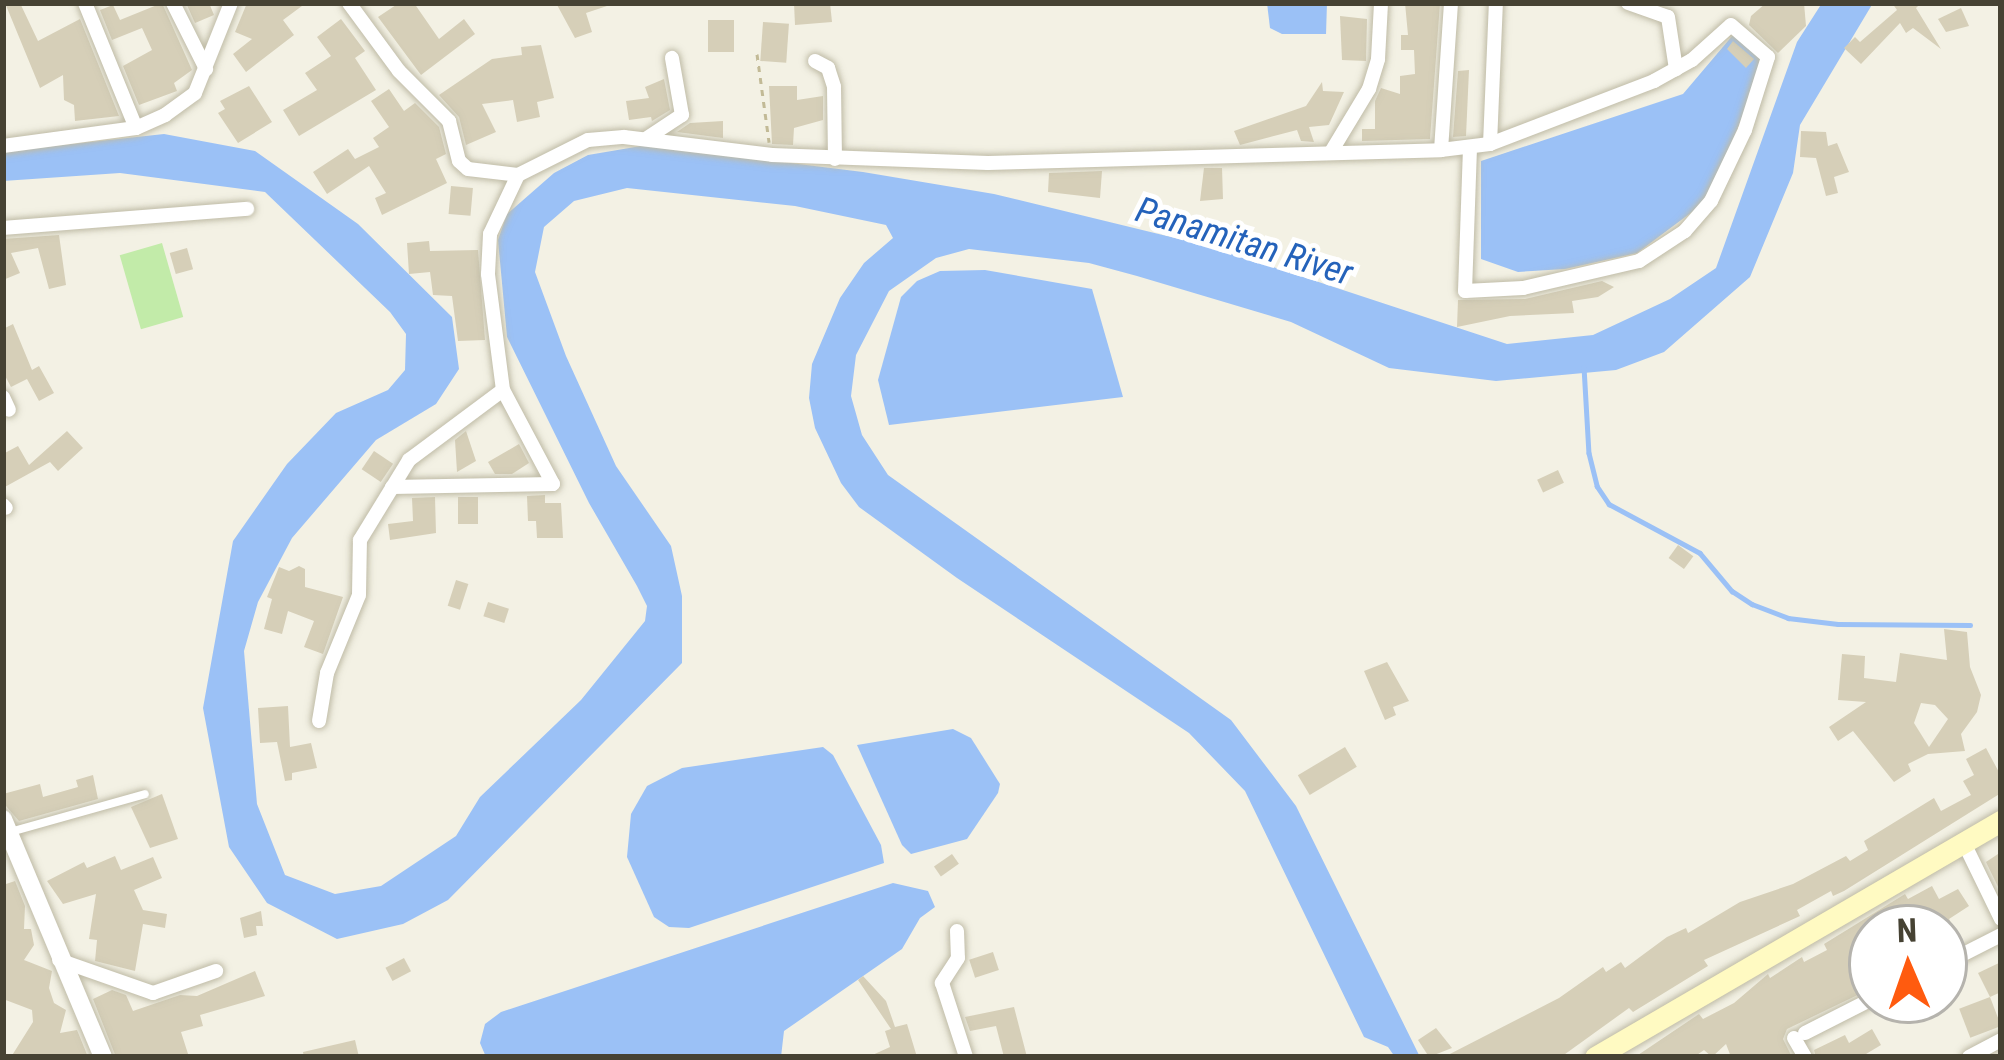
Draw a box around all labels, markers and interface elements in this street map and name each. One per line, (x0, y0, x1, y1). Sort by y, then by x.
water label: Panamitan River (1130, 189, 1358, 295)
north arrow (1848, 904, 1968, 1024)
text: N (1896, 911, 1918, 950)

